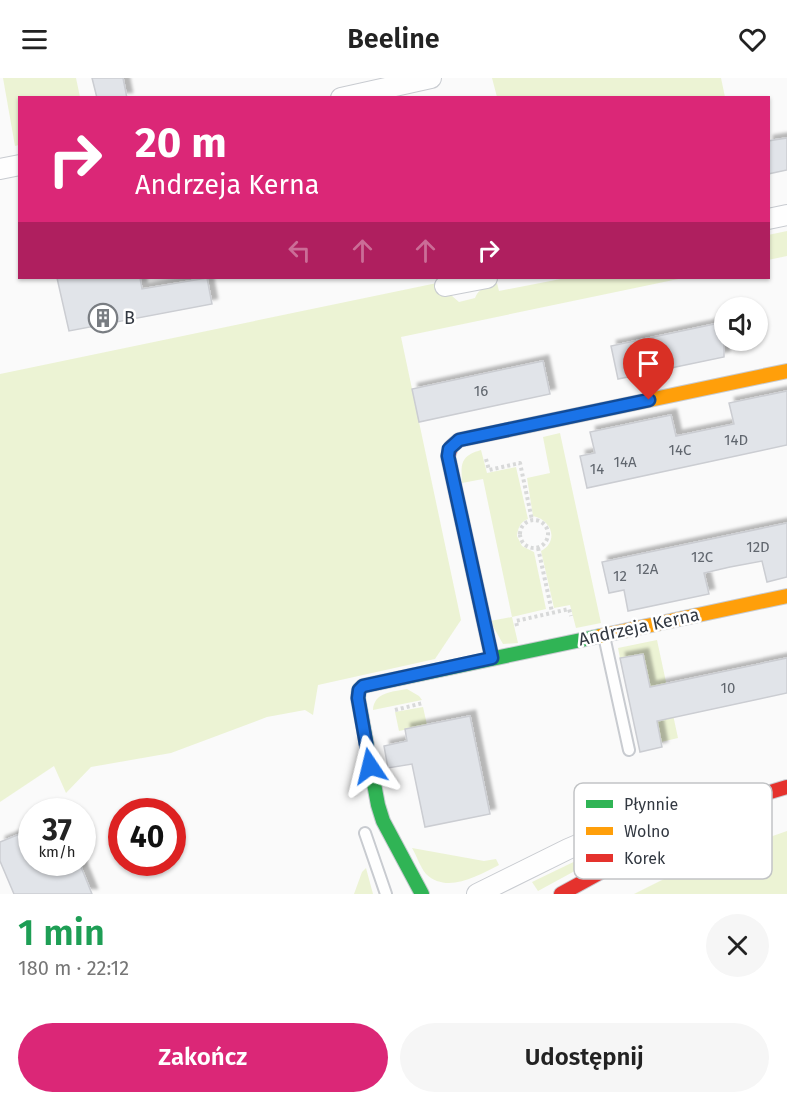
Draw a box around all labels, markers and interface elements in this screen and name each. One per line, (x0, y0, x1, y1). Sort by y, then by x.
icon: menu (18, 23, 51, 56)
text: Beeline (347, 23, 440, 55)
icon: heart (736, 23, 769, 56)
text: 20 m (135, 118, 227, 168)
icon: right (36, 120, 114, 198)
text: Andrzeja Kerna (135, 169, 320, 201)
icon: left (283, 234, 316, 267)
icon: ahead (346, 234, 379, 267)
icon: ahead (409, 234, 442, 267)
icon: right (472, 234, 505, 267)
map controls (714, 297, 768, 351)
button: sound (714, 297, 768, 351)
building icon: B (87, 302, 119, 334)
place label: B (124, 307, 135, 329)
pin (623, 338, 674, 400)
icon: arrive (632, 347, 665, 380)
house number: 16 (474, 382, 488, 400)
house number: 14D (724, 431, 748, 449)
house number: 14C (669, 441, 692, 459)
house number: 14A (613, 453, 637, 471)
house number: 14 (590, 460, 604, 478)
house number: 12D (746, 538, 770, 556)
house number: 12C (691, 548, 714, 566)
house number: 12A (636, 560, 659, 578)
house number: 12 (613, 567, 627, 585)
street label: Andrzeja Kerna (577, 603, 701, 651)
house number: 10 (721, 679, 735, 697)
position arrow (338, 734, 402, 798)
legend (574, 783, 772, 879)
text: Płynnie (624, 795, 678, 814)
speed limit sign: 40 (108, 798, 186, 876)
text: 37 (42, 812, 72, 848)
text: Wolno (624, 822, 670, 841)
text: km/h (38, 843, 76, 861)
text: Korek (624, 849, 666, 868)
text: 1 min (18, 911, 105, 955)
button: close (706, 914, 769, 977)
text: 180 m · 22:12 (18, 956, 129, 980)
button: Zakończ (18, 1023, 388, 1092)
button: Udostępnij (400, 1023, 769, 1092)

